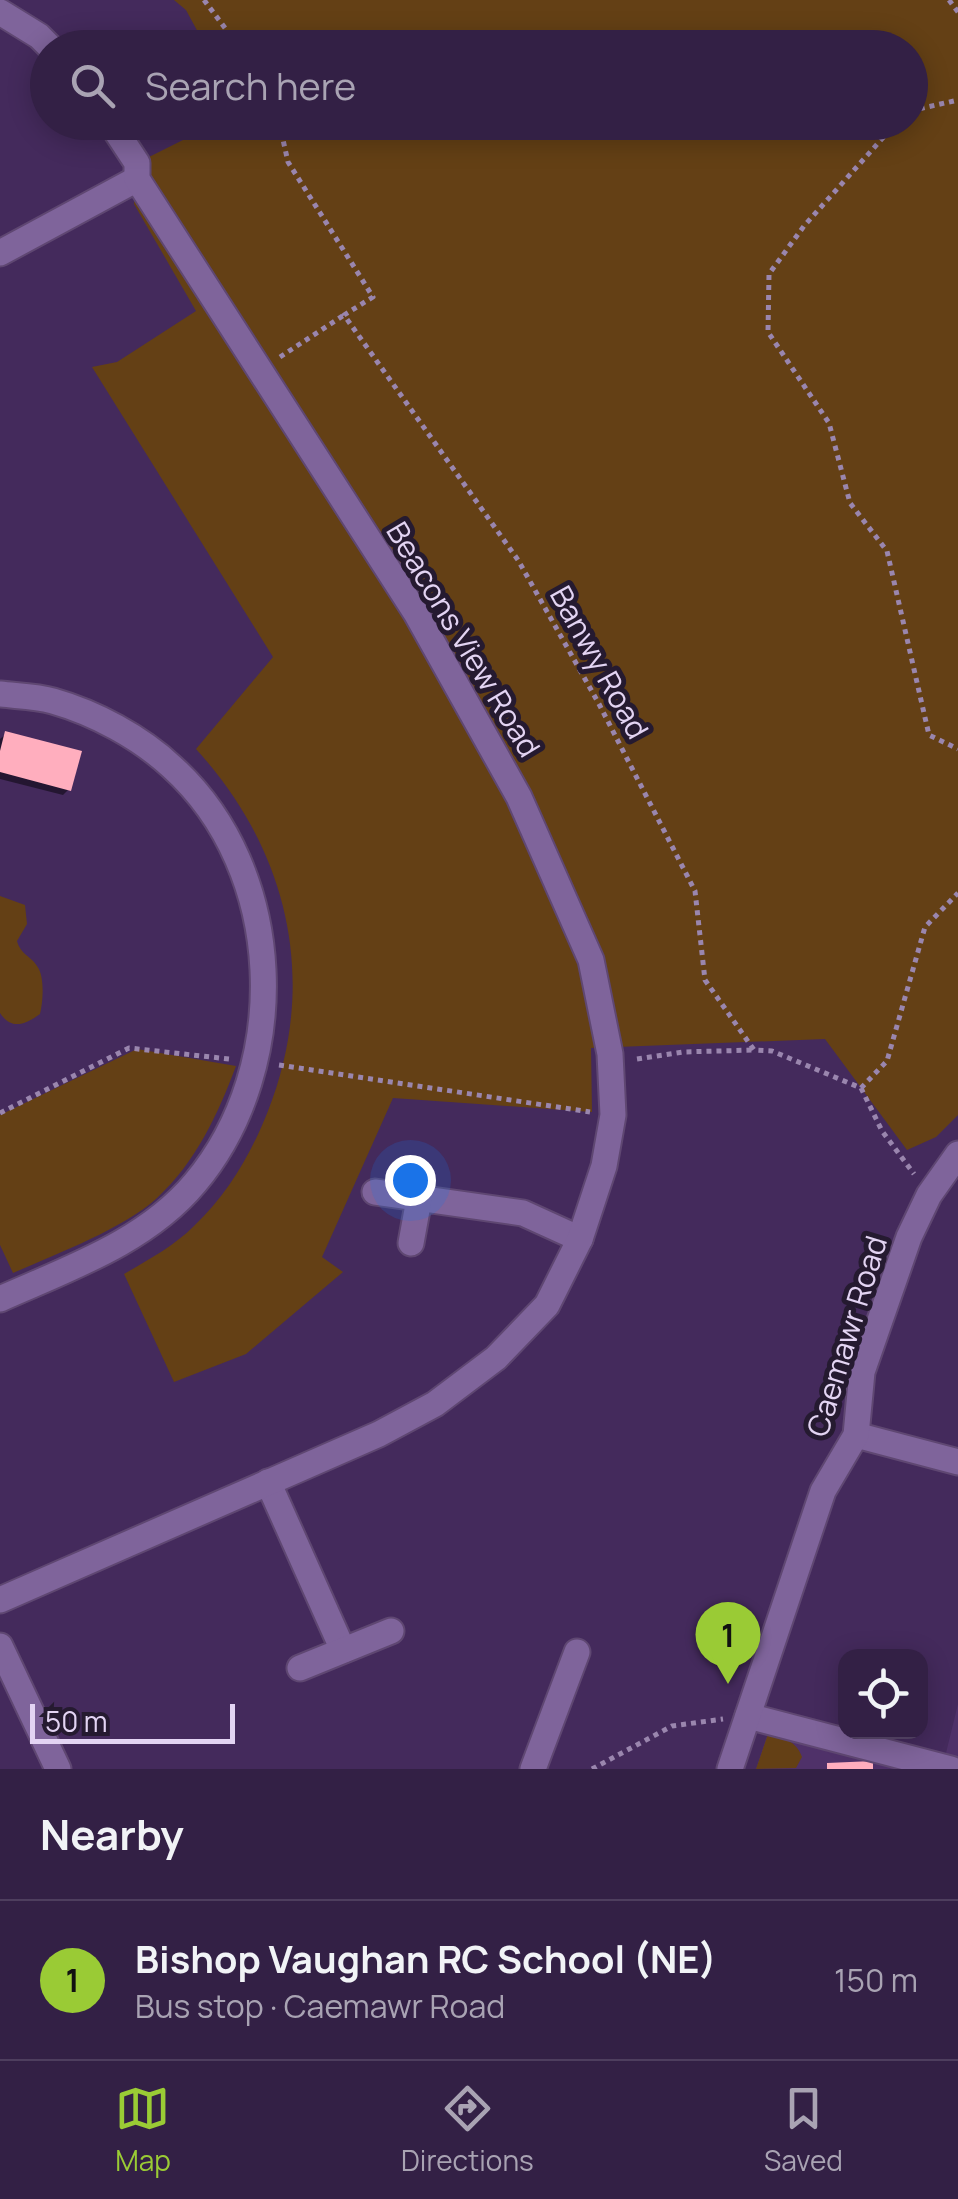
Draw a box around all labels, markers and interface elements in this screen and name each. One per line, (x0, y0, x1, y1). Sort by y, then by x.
search box (30, 30, 928, 140)
icon: search (65, 58, 120, 113)
text: Search here (145, 59, 356, 111)
street label: Beacons View Road (378, 514, 550, 764)
street label: Banwy Road (541, 578, 659, 746)
your location (385, 1155, 436, 1206)
street label: Caemawr Road (796, 1231, 896, 1441)
pin: 1 (696, 1602, 760, 1684)
map controls (838, 1649, 928, 1739)
button: locate (838, 1649, 928, 1739)
scale bar (30, 1699, 235, 1744)
text: 50 m (45, 1702, 108, 1740)
text: Nearby (40, 1805, 184, 1863)
text: Bishop Vaughan RC School (NE) (135, 1932, 717, 1984)
text: 1 (65, 1958, 80, 2002)
text: 150 m (834, 1958, 918, 2002)
text: Bus stop · Caemawr Road (135, 1984, 505, 2028)
tab: Map (115, 2081, 171, 2179)
tab: Directions (401, 2081, 534, 2179)
tab: Saved (764, 2081, 843, 2179)

